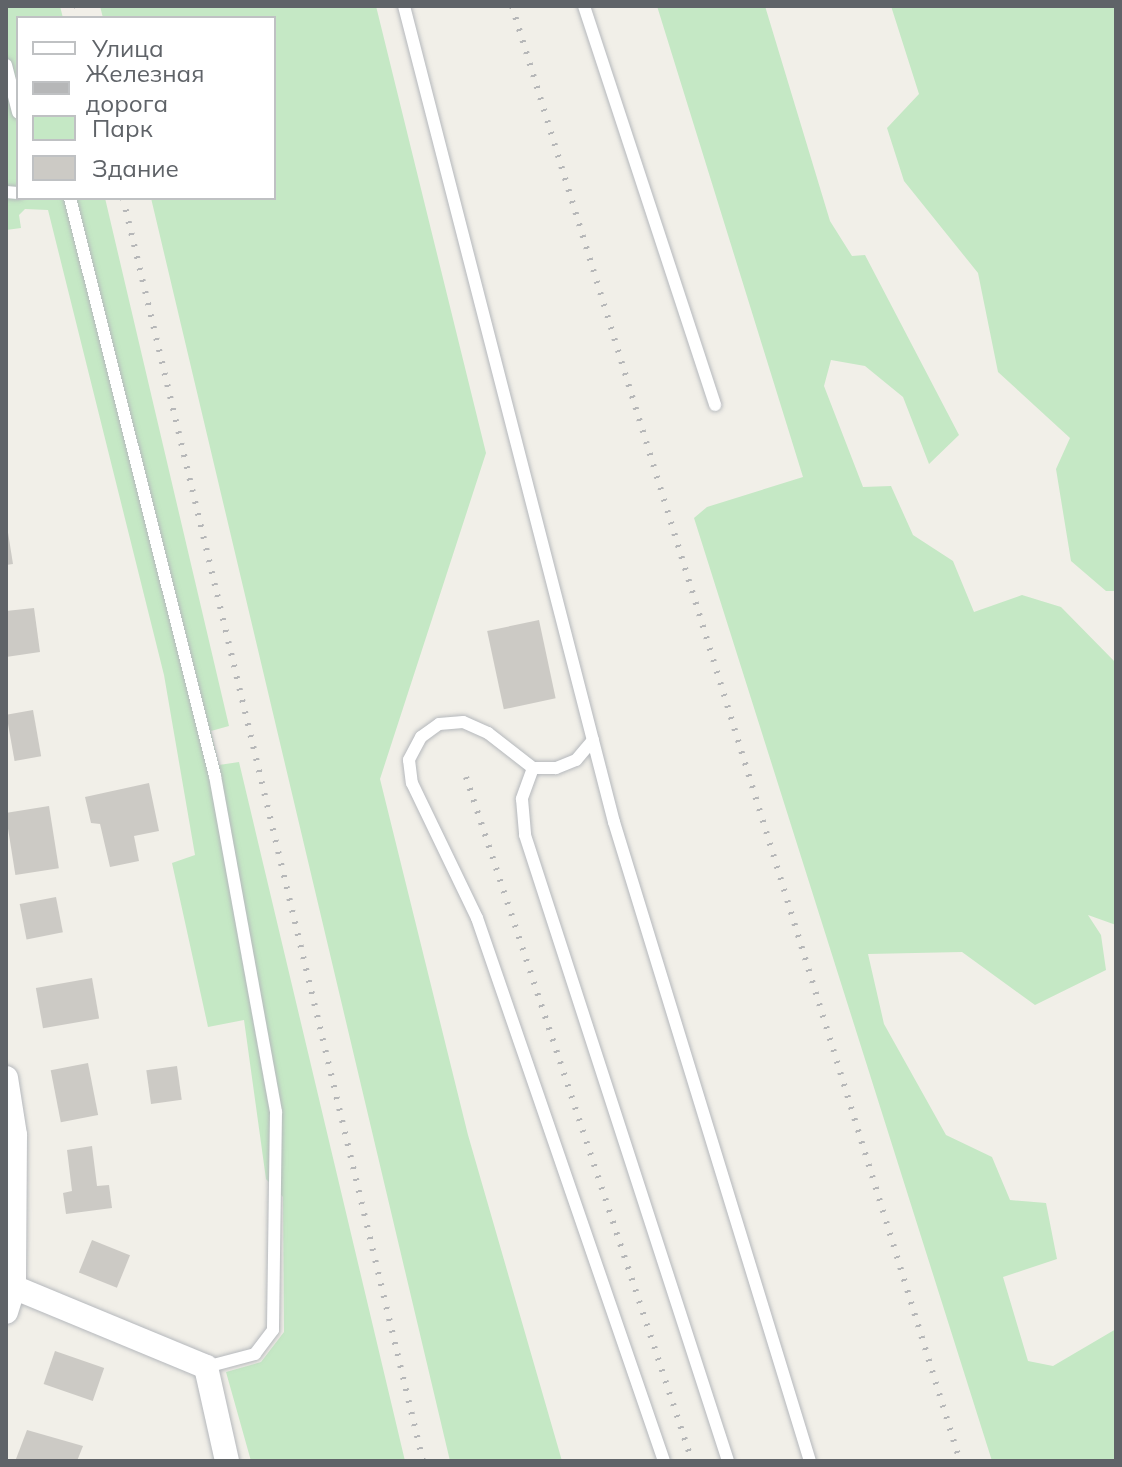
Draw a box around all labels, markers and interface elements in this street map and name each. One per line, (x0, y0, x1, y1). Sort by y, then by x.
legend (16, 16, 276, 200)
text: Улица (92, 33, 164, 63)
text: Железная дорога (86, 58, 204, 118)
text: Парк (92, 113, 153, 143)
text: Здание (92, 153, 179, 183)

